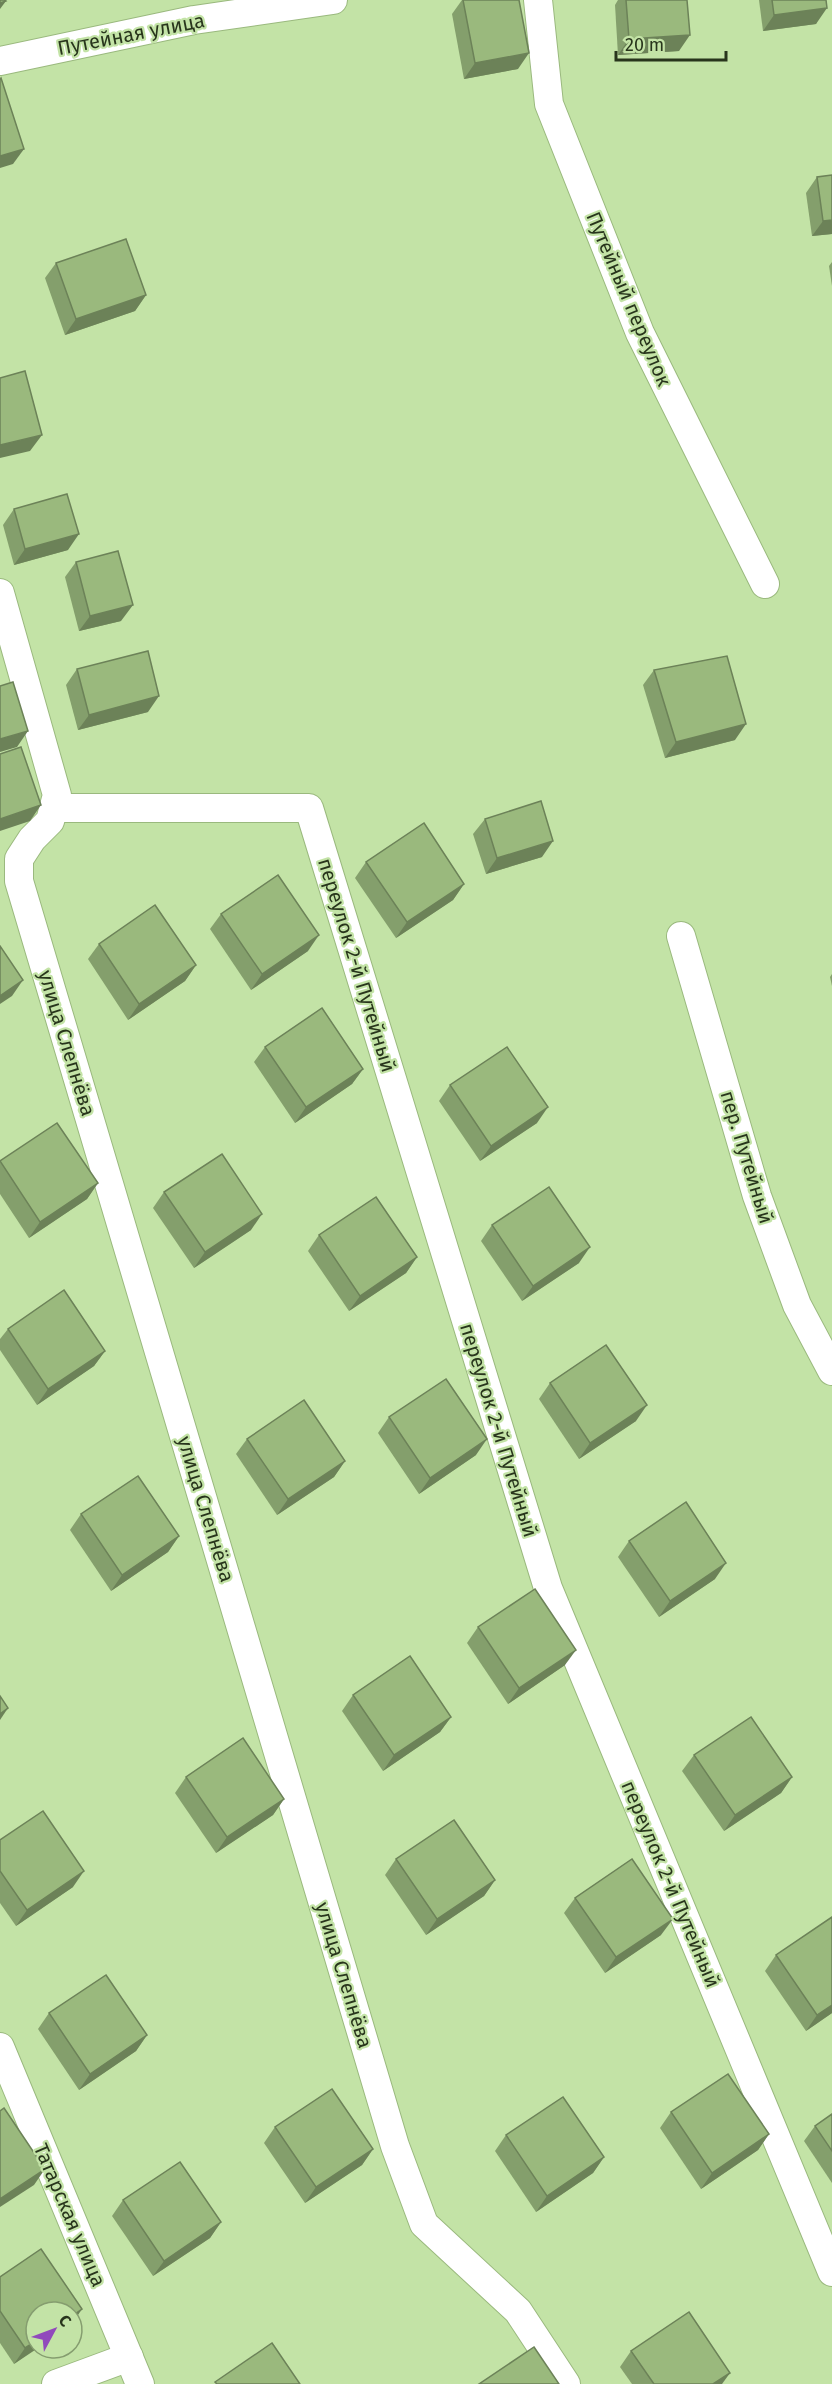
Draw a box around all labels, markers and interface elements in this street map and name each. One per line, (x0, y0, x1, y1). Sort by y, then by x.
street label: Путейная улица (55, 8, 207, 60)
scale bar (616, 24, 726, 62)
text: 20 m (625, 34, 664, 56)
street label: Путейный переулок (581, 208, 677, 390)
street label: переулок 2-й Путейный (313, 855, 401, 1075)
street label: улица Слепнёва (33, 967, 101, 1119)
street label: пер. Путейный (715, 1088, 779, 1226)
street label: переулок 2-й Путейный (455, 1320, 543, 1540)
street label: улица Слепнёва (172, 1433, 240, 1585)
street label: переулок 2-й Путейный (616, 1777, 726, 1991)
street label: улица Слепнёва (310, 1899, 378, 2051)
street label: Татарская улица (29, 2140, 111, 2290)
north arrow (24, 2300, 84, 2360)
text: С (55, 2311, 76, 2331)

